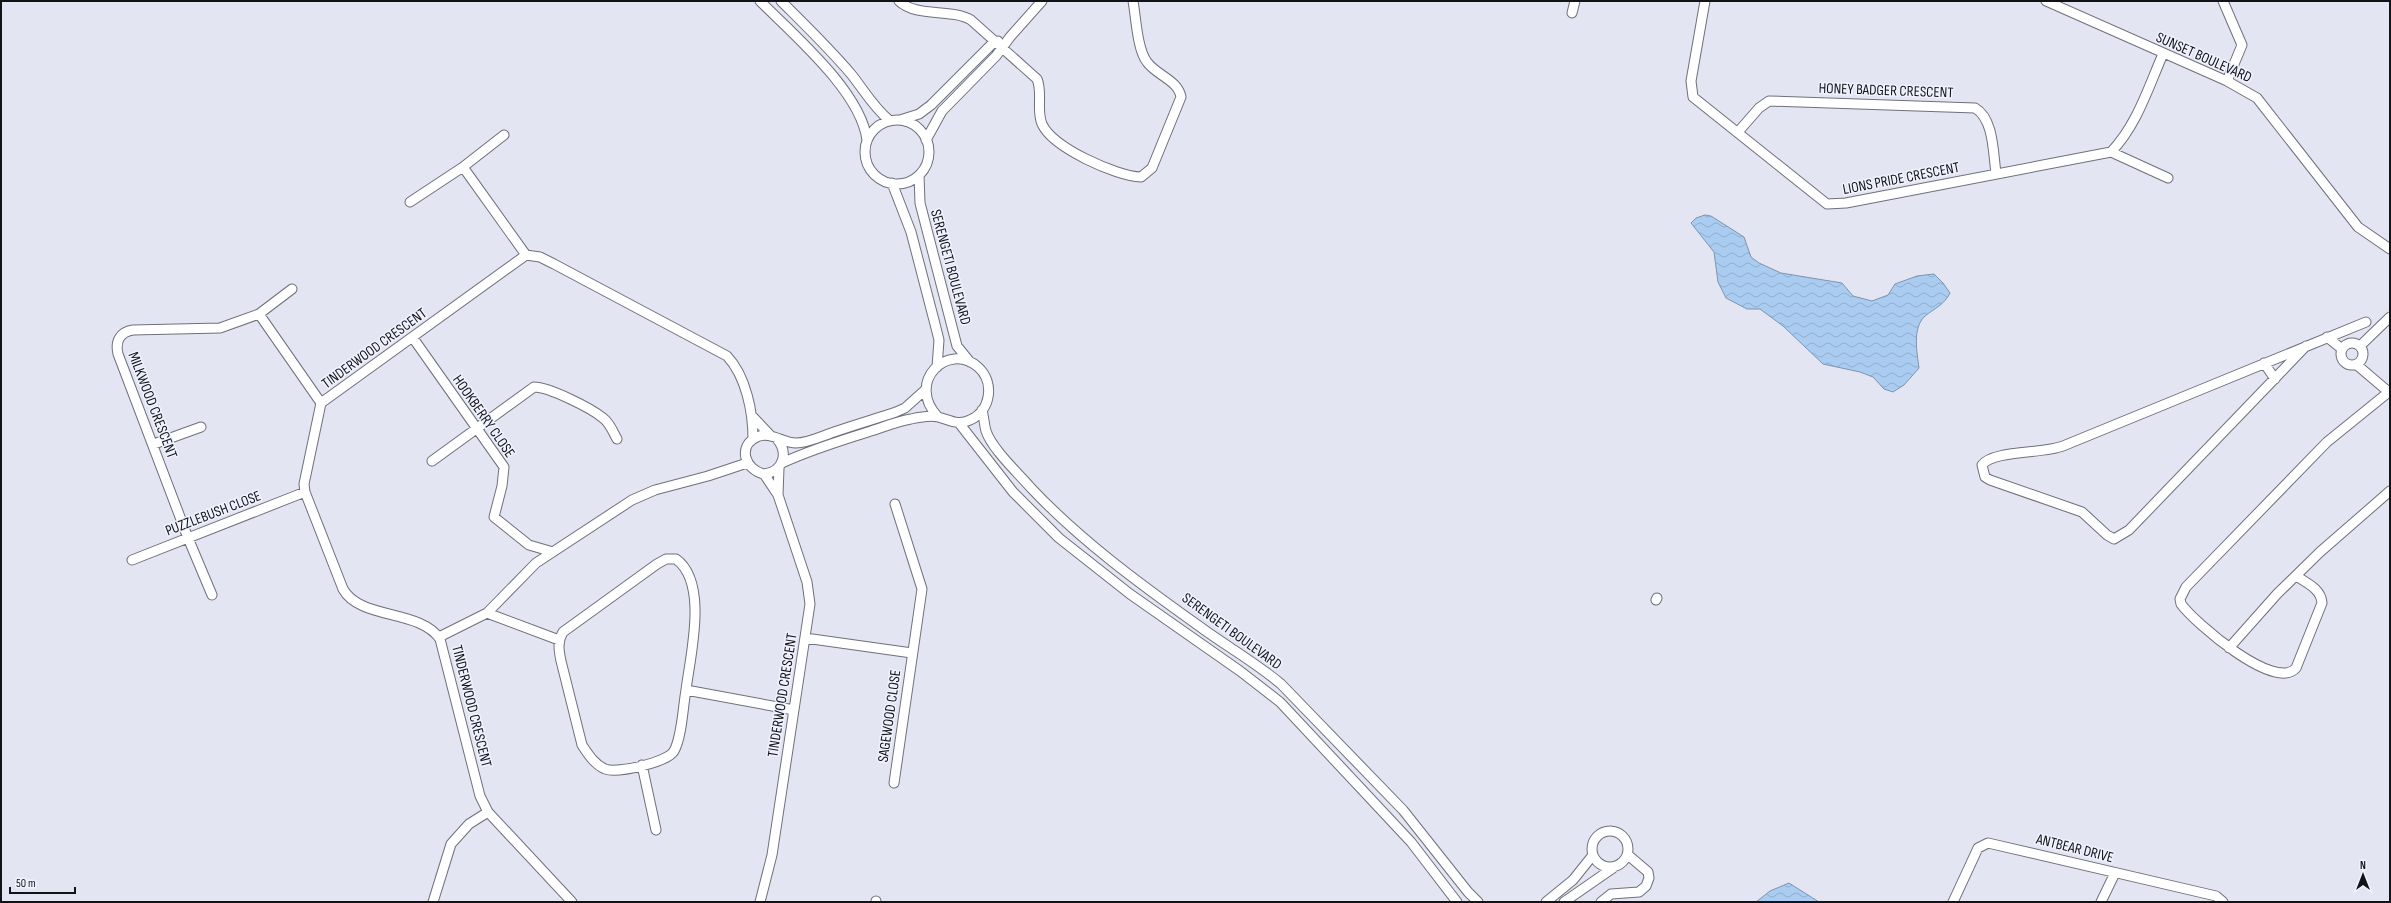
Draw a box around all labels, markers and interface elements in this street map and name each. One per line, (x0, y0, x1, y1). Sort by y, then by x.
street label: SUNSET BOULEVARD (2153, 28, 2255, 87)
street label: HONEY BADGER CRESCENT (1818, 79, 1954, 102)
street label: LIONS PRIDE CRESCENT (1841, 158, 1961, 199)
street label: SERENGETI BOULEVARD (926, 207, 975, 327)
street label: TINDERWOOD CRESCENT (318, 304, 431, 393)
street label: MILKWOOD CRESCENT (123, 349, 182, 461)
street label: HOOKBERRY CLOSE (448, 371, 519, 461)
street label: PUZZLEBUSH CLOSE (163, 487, 264, 540)
street label: SERENGETI BOULEVARD (1178, 589, 1285, 674)
street label: TINDERWOOD CRESCENT (763, 632, 802, 758)
street label: TINDERWOOD CRESCENT (447, 643, 496, 769)
street label: SAGEWOOD CLOSE (874, 669, 905, 764)
street label: ANTBEAR DRIVE (2033, 829, 2115, 867)
north arrow (2343, 855, 2383, 895)
text: N (2360, 859, 2366, 872)
scale bar (10, 869, 75, 895)
text: 50 m (16, 876, 36, 891)

